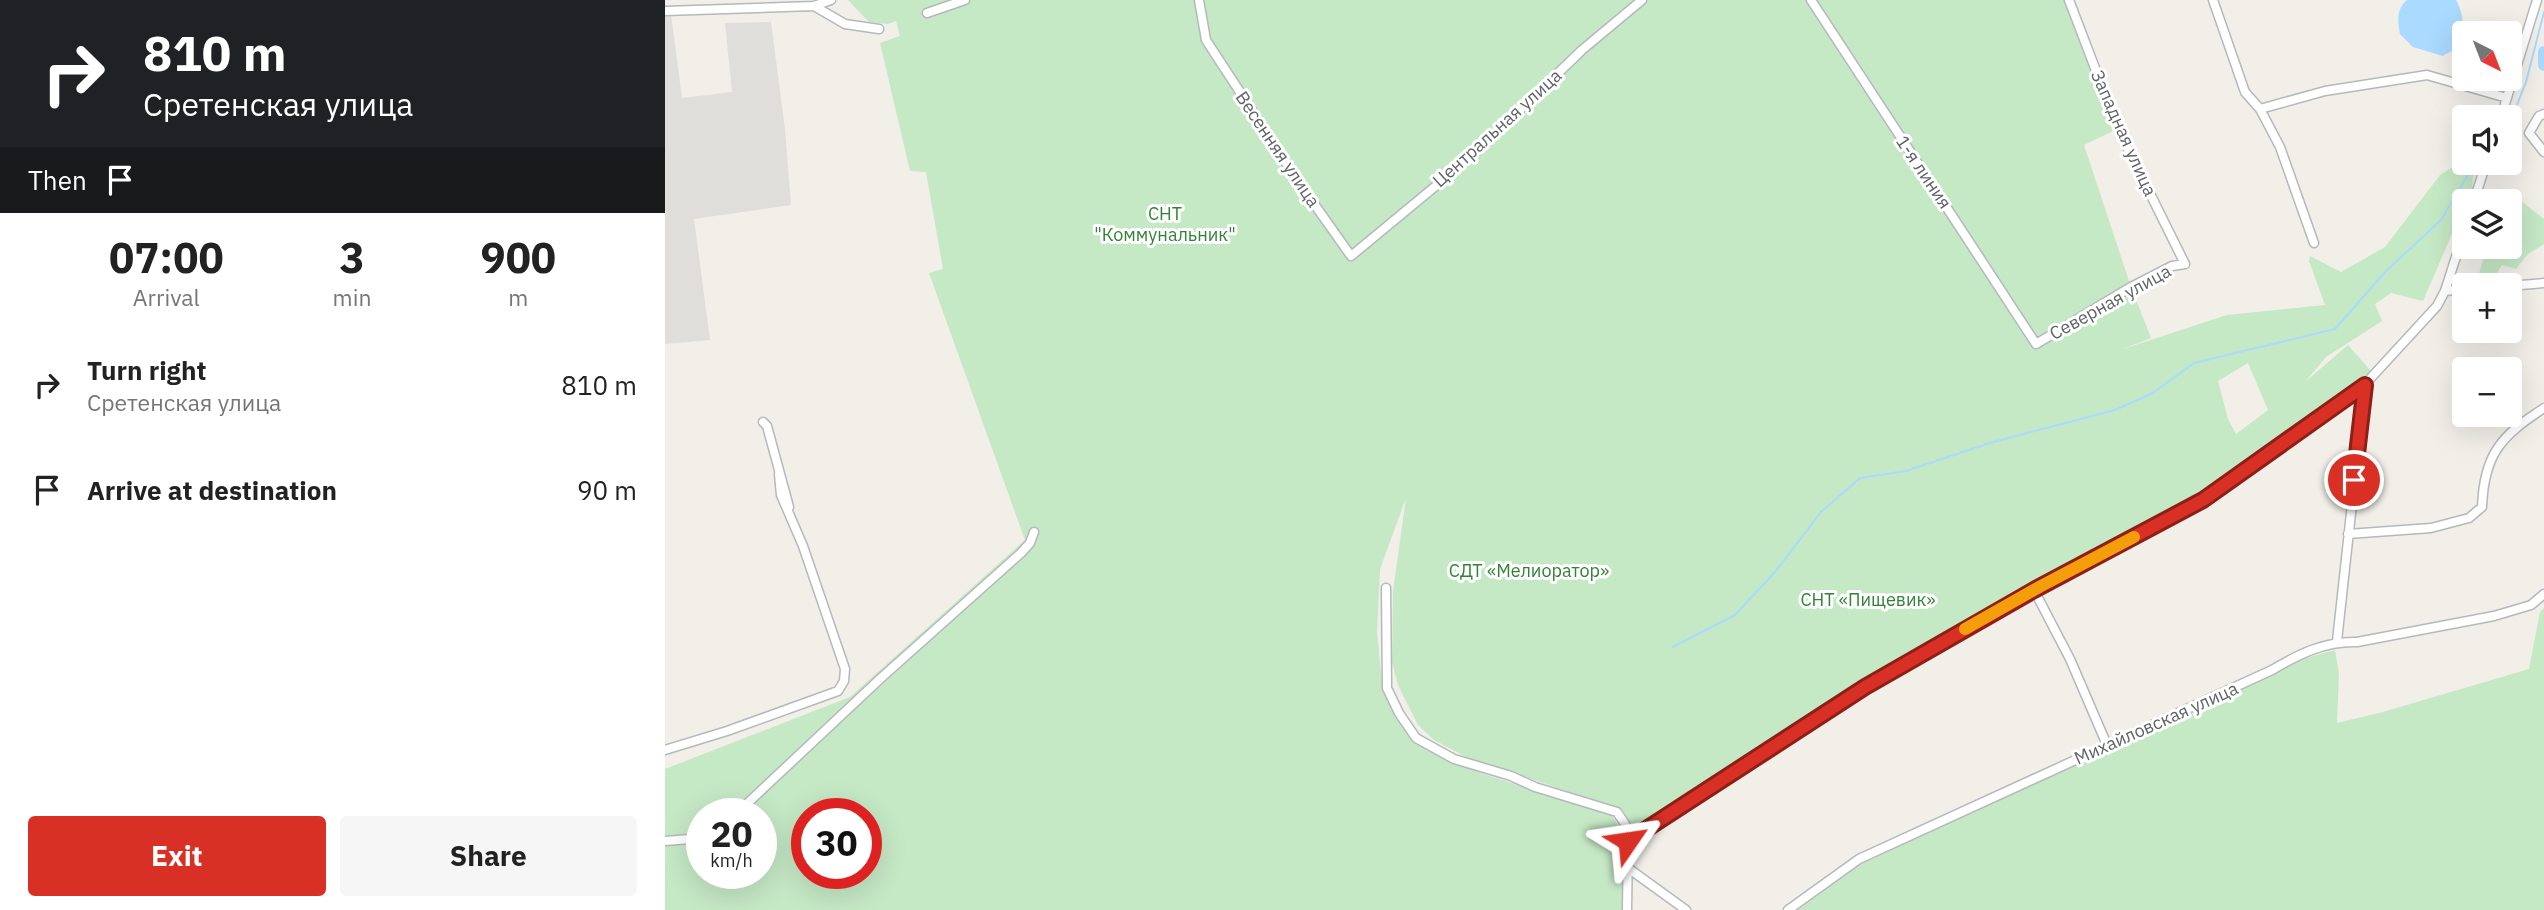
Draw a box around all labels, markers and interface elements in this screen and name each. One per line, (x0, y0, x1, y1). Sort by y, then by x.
text: 810 m (143, 21, 287, 84)
north arrow (2452, 21, 2522, 91)
map controls (2452, 21, 2522, 427)
icon: right (28, 28, 119, 119)
street label: Центральная улица (1428, 64, 1567, 192)
street label: Западная улица (2086, 67, 2162, 200)
text: Сретенская улица (143, 83, 413, 125)
street label: Весенняя улица (1231, 87, 1325, 212)
button: sound (2452, 105, 2522, 175)
street label: 1-я линия (1891, 131, 1957, 213)
icon: arrive (101, 161, 139, 199)
text: Then (28, 163, 87, 197)
button: layers (2452, 189, 2522, 259)
park label: СНТ "Коммунальник" (1094, 202, 1236, 246)
text: 07:00 (109, 230, 224, 285)
text: 3 (339, 230, 365, 285)
text: 900 (480, 230, 556, 285)
street label: Северная улица (2045, 259, 2175, 345)
button: + (2452, 273, 2522, 343)
text: Arrival (133, 282, 200, 312)
text: min (333, 282, 371, 312)
text: m (508, 282, 528, 312)
text: Turn right (87, 353, 206, 387)
button: − (2452, 357, 2522, 427)
icon: right (28, 366, 66, 404)
text: 810 m (561, 368, 637, 402)
text: Сретенская улица (87, 387, 281, 417)
pin (2324, 450, 2384, 510)
icon: arrive (2335, 461, 2373, 499)
icon: arrive (28, 471, 66, 509)
text: Arrive at destination (87, 473, 337, 507)
text: 90 m (577, 473, 637, 507)
park label: СДТ «Мелиоратор» (1449, 559, 1609, 582)
park label: СНТ «Пищевик» (1800, 588, 1936, 611)
street label: Михайловская улица (2071, 676, 2242, 769)
speed limit sign: 30 (791, 798, 882, 889)
position arrow (1591, 804, 1665, 878)
text: 20 (710, 811, 753, 857)
button: Exit (28, 816, 326, 896)
button: Share (340, 816, 637, 896)
text: km/h (710, 849, 753, 872)

